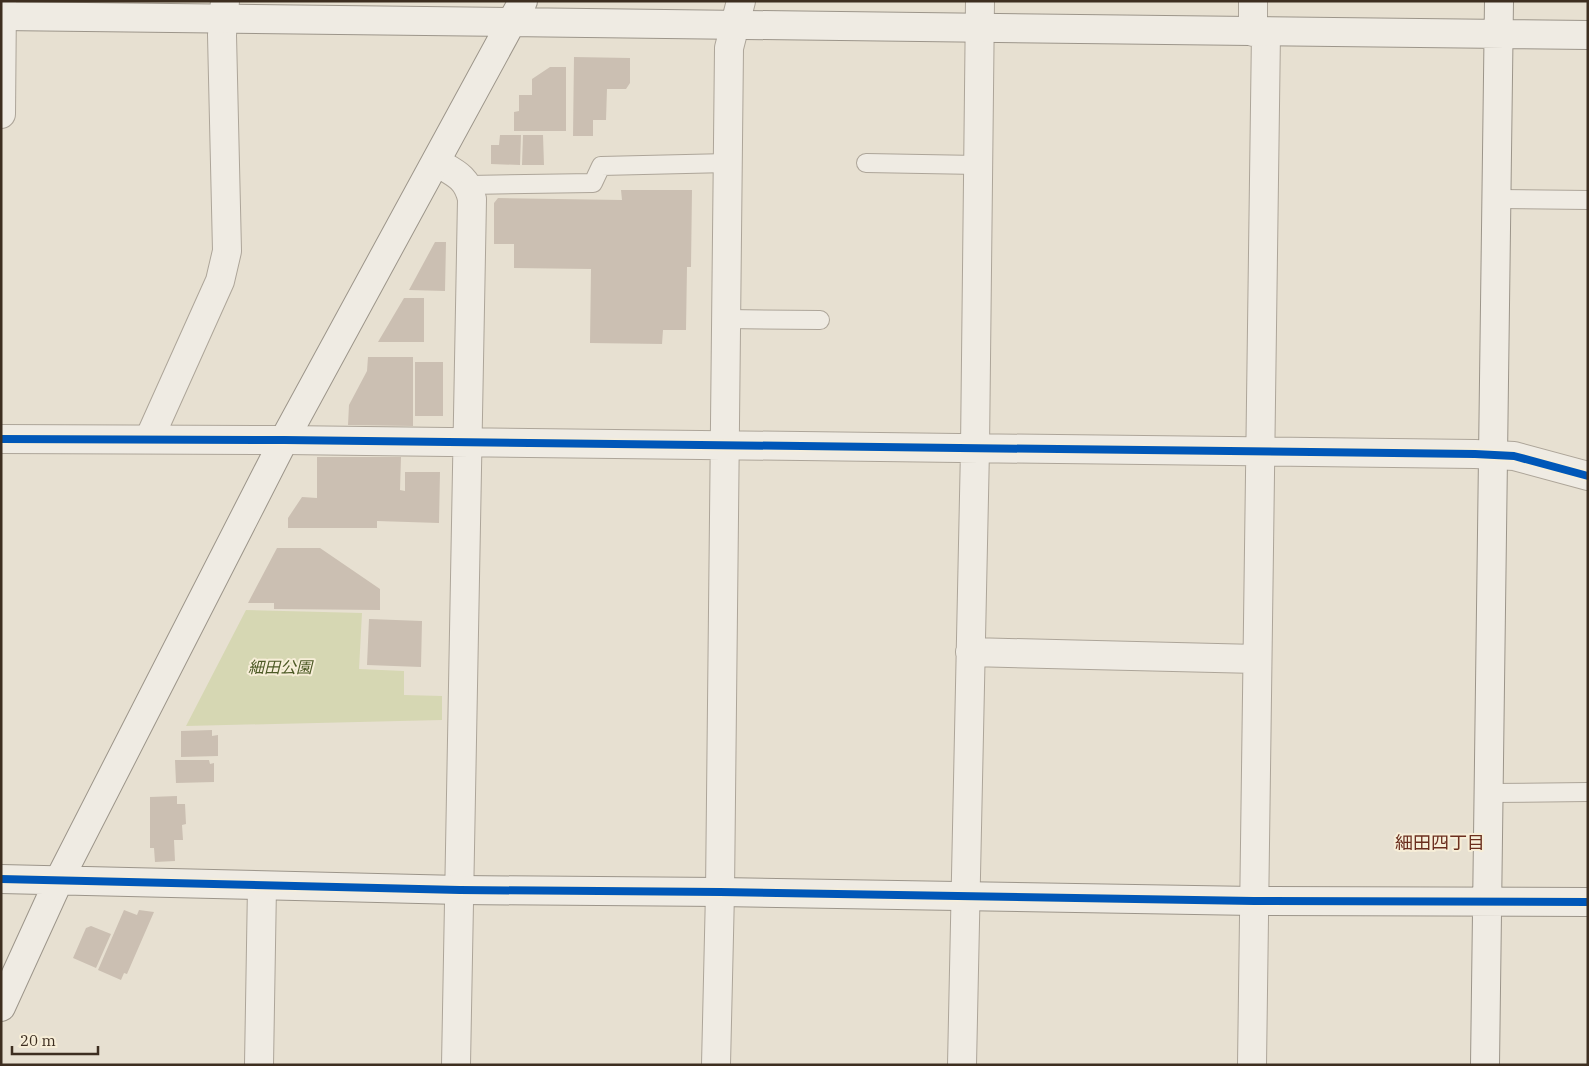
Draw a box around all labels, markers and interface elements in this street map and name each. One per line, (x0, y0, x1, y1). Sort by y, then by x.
park label: 細田公園 (248, 657, 314, 677)
district label: 細田四丁目 (1395, 831, 1485, 854)
scale bar (12, 1024, 99, 1056)
text: 20 m (20, 1031, 56, 1050)

